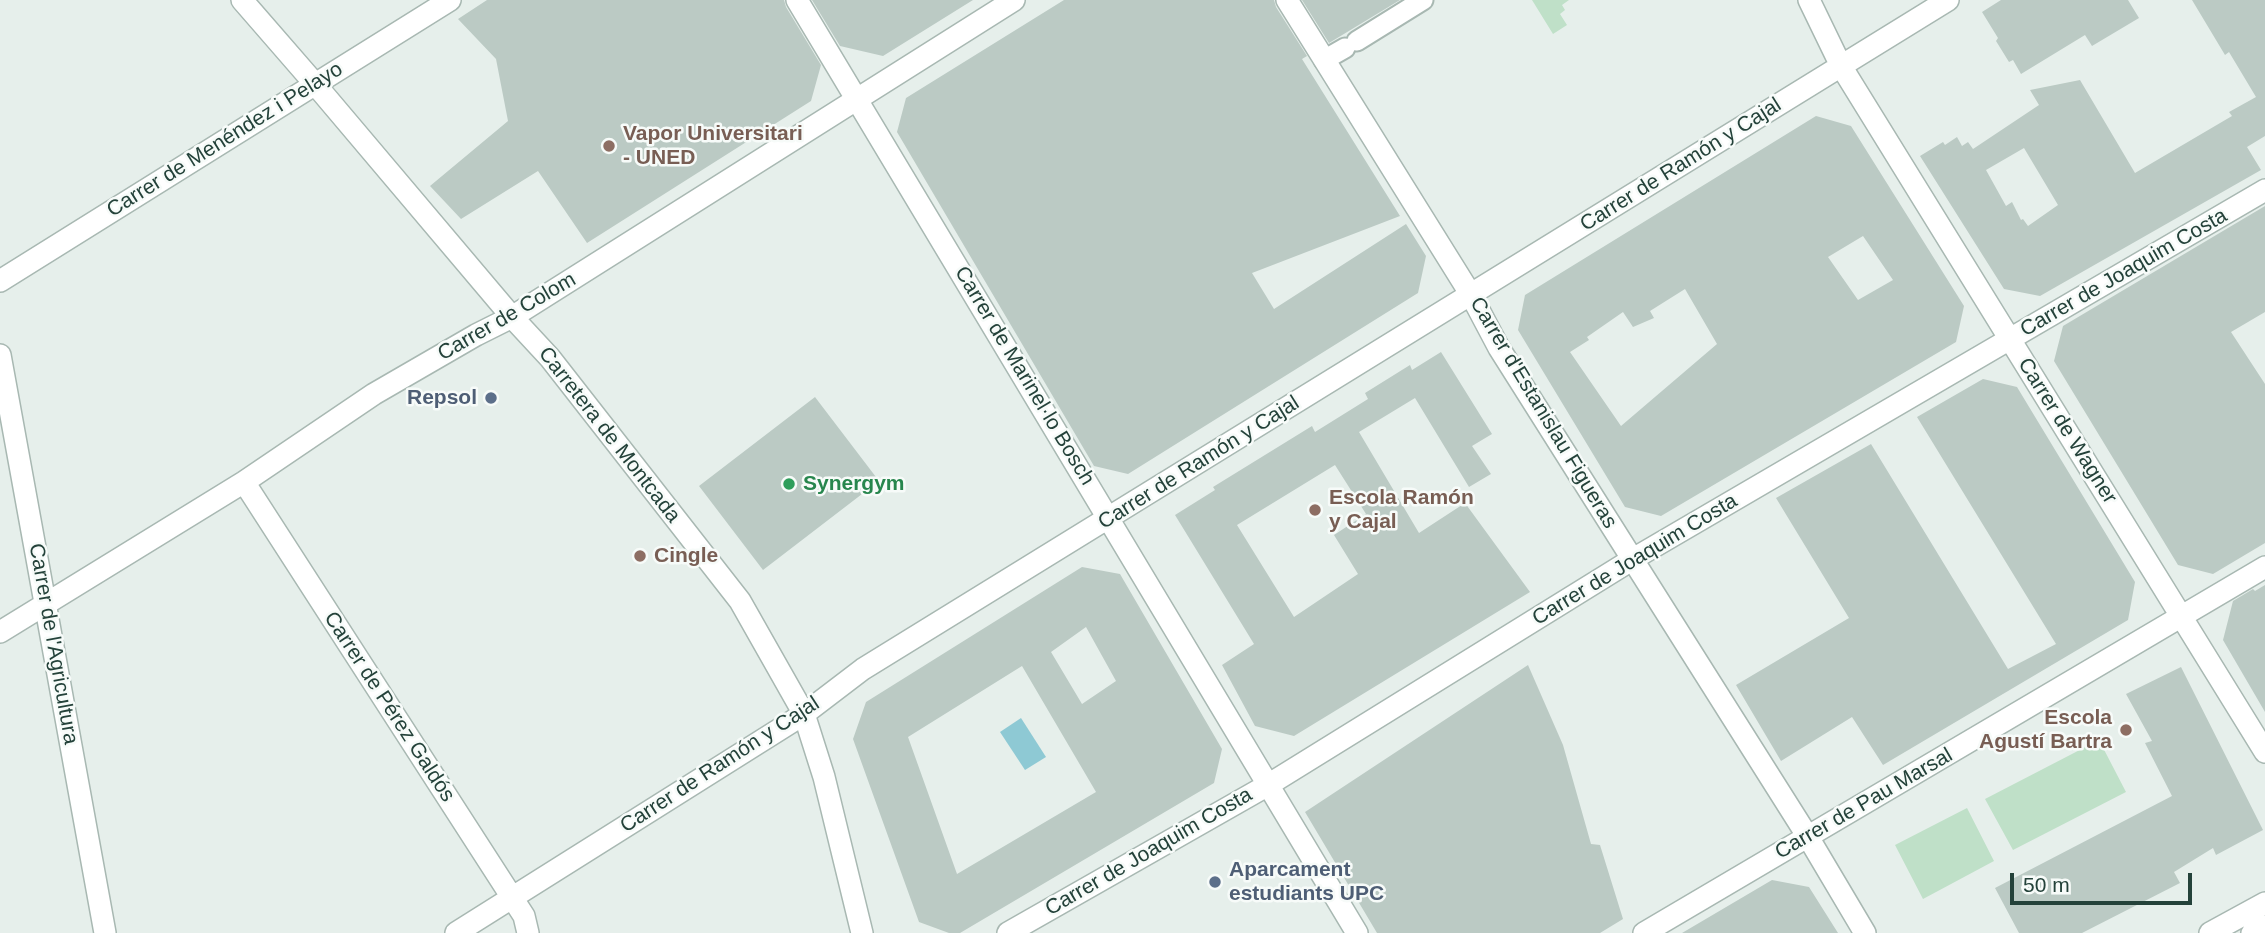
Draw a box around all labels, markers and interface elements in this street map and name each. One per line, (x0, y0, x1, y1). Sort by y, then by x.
street label: Carrer de Menéndez i Pelayo (103, 57, 347, 223)
street label: Carrer de Ramón y Cajal (1576, 93, 1786, 237)
place label: Vapor Universitari - UNED (623, 121, 803, 171)
marker: Vapor Universitari - UNED (601, 138, 617, 154)
street label: Carrer de Joaquim Costa (2016, 203, 2232, 343)
street label: Carrer de Marinel·lo Bosch (949, 262, 1099, 490)
street label: Carrer de Colom (433, 267, 581, 367)
street label: Carrer d'Estanislau Figueras (1464, 293, 1622, 533)
street label: Carretera de Montcada (533, 342, 685, 528)
street label: Carrer de Wagner (2012, 353, 2122, 509)
place label: Repsol (407, 385, 477, 411)
marker: Repsol (483, 390, 499, 406)
street label: Carrer de Ramón y Cajal (1094, 391, 1304, 535)
place label: Synergym (803, 471, 905, 497)
marker: Synergym (781, 476, 797, 492)
place label: Escola Ramón y Cajal (1329, 485, 1474, 535)
street label: Carrer de Joaquim Costa (1528, 489, 1742, 631)
marker: Escola Ramón y Cajal (1307, 502, 1323, 518)
street label: Carrer de l'Agricultura (23, 542, 83, 746)
place label: Cingle (654, 543, 718, 569)
marker: Cingle (632, 548, 648, 564)
street label: Carrer de Pérez Galdós (318, 607, 460, 807)
street label: Carrer de Ramón y Cajal (616, 691, 824, 839)
place label: Escola Agustí Bartra (1979, 705, 2112, 755)
marker: Escola Agustí Bartra (2118, 722, 2134, 738)
street label: Carrer de Pau Marsal (1771, 743, 1957, 865)
street label: Carrer de Joaquim Costa (1041, 782, 1257, 922)
place label: Aparcament estudiants UPC (1229, 857, 1384, 907)
scale bar (2013, 860, 2195, 904)
text: 50 m (2023, 873, 2070, 896)
marker: Aparcament estudiants UPC (1207, 874, 1223, 890)

